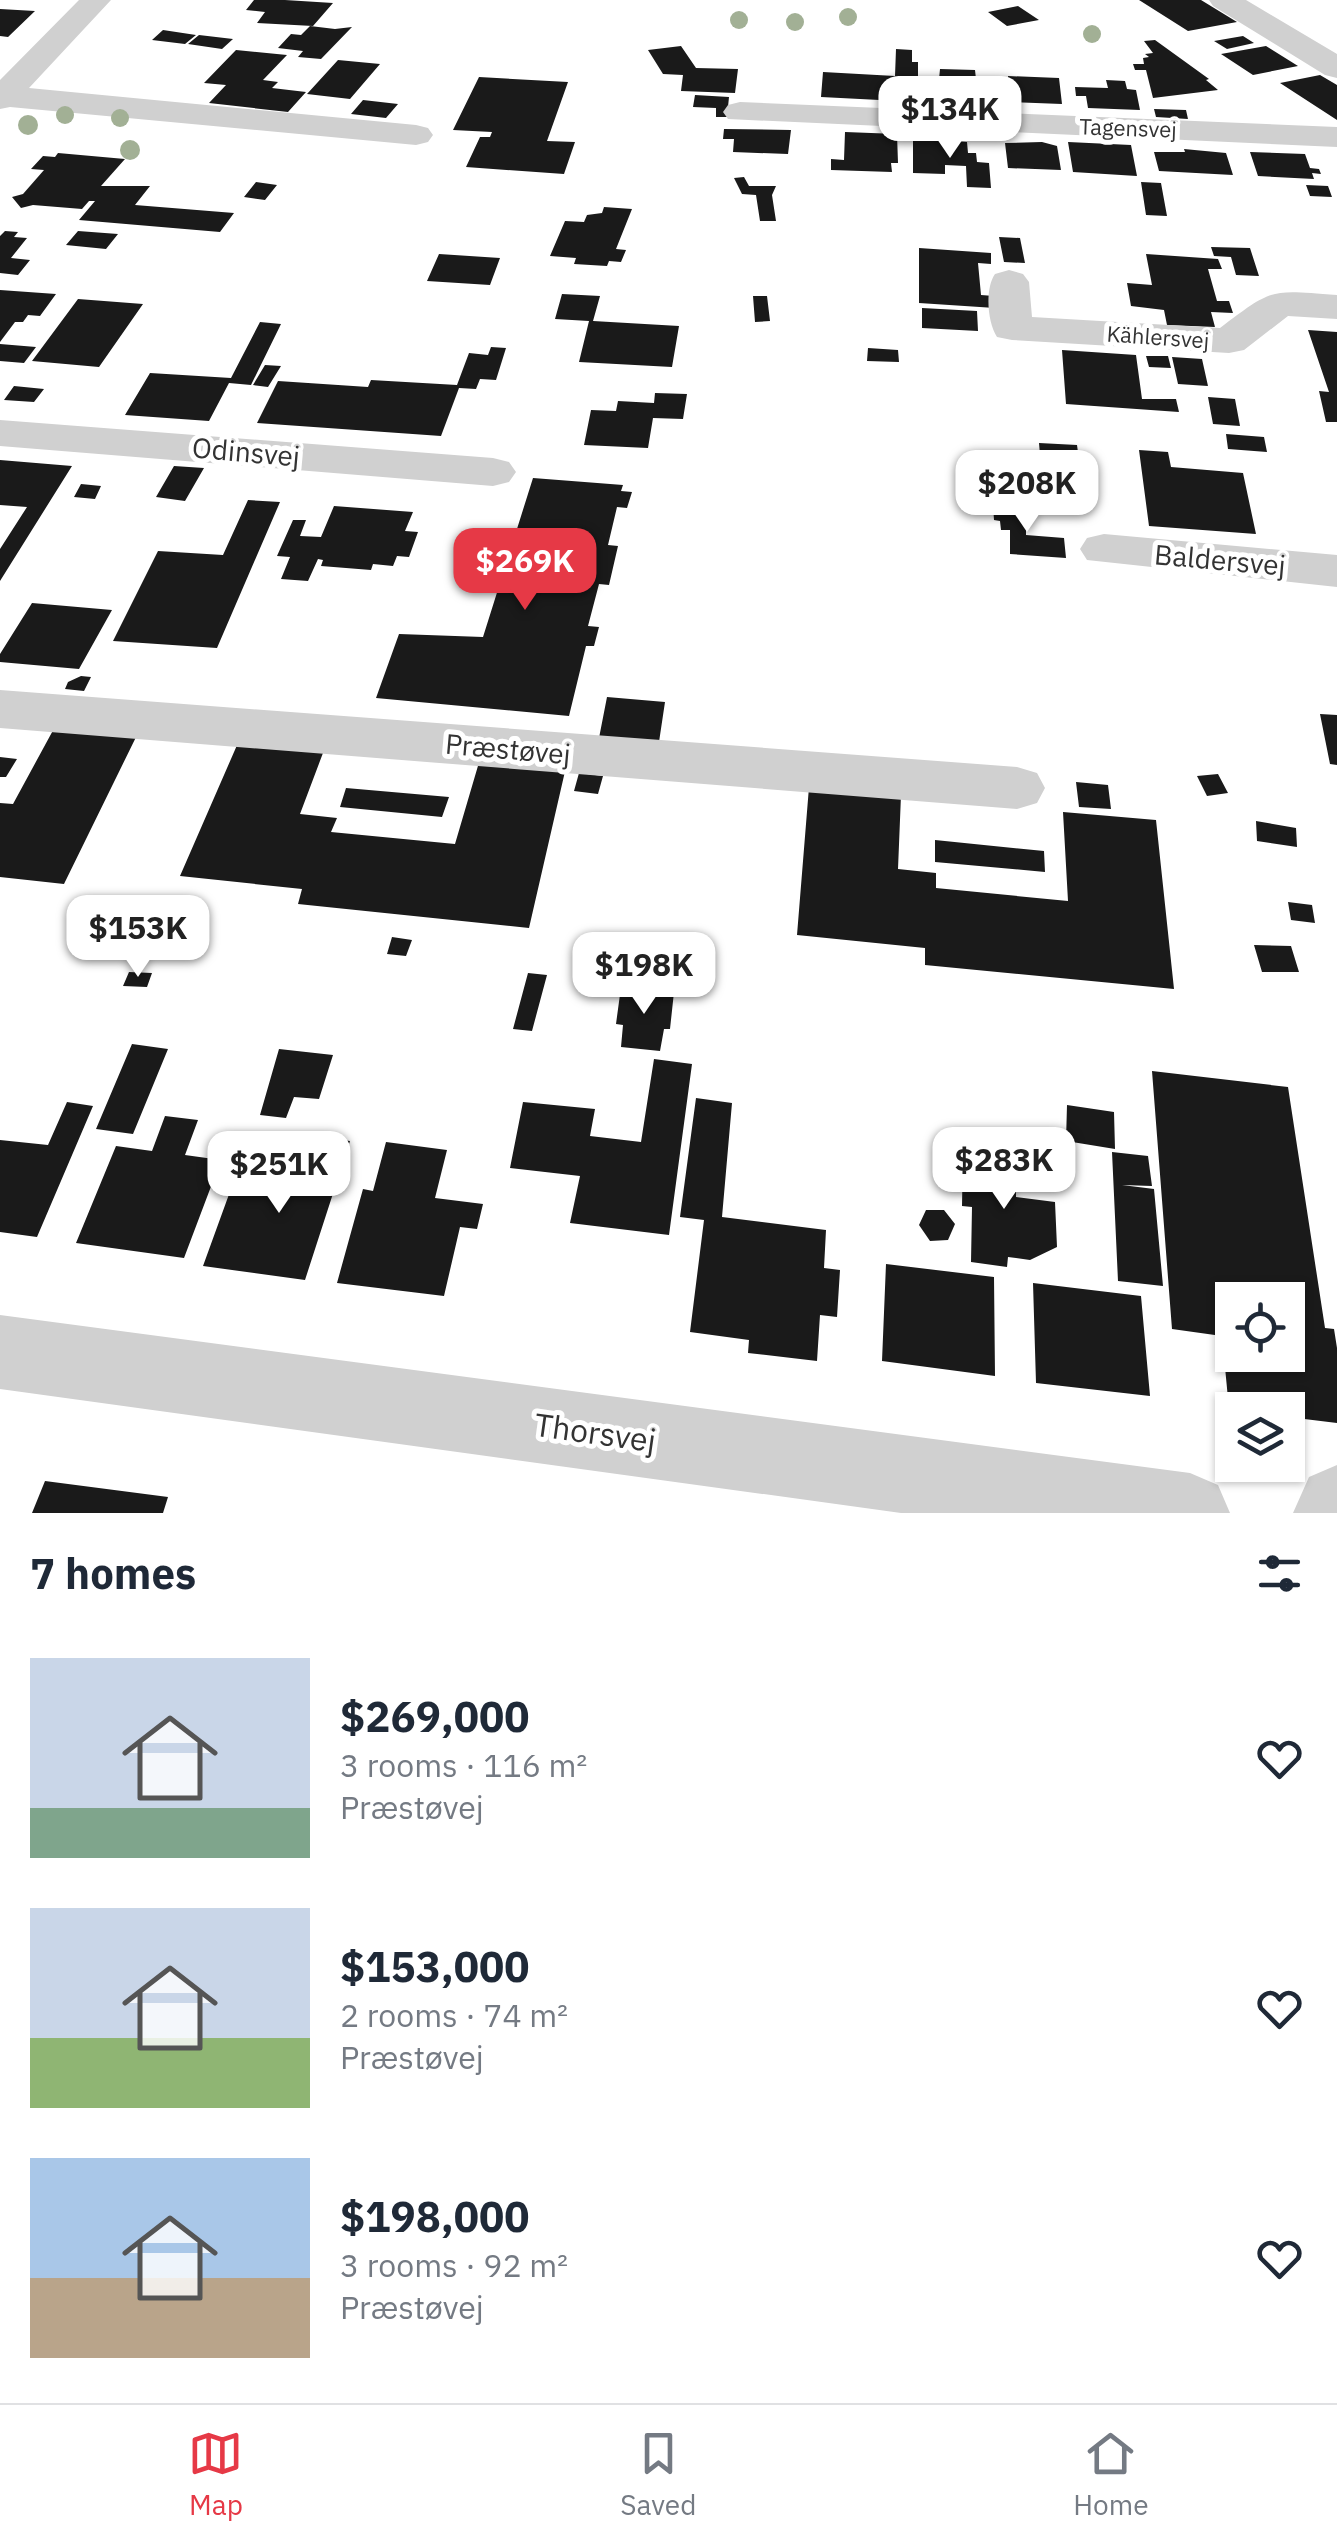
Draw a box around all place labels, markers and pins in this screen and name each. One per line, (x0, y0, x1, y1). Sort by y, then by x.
pin: $134K (880, 76, 1020, 161)
pin: $208K (957, 450, 1097, 535)
pin: $269K (455, 528, 595, 613)
pin: $153K (68, 895, 208, 980)
pin: $198K (574, 932, 714, 1017)
pin: $283K (934, 1127, 1074, 1212)
pin: $251K (209, 1131, 349, 1216)

